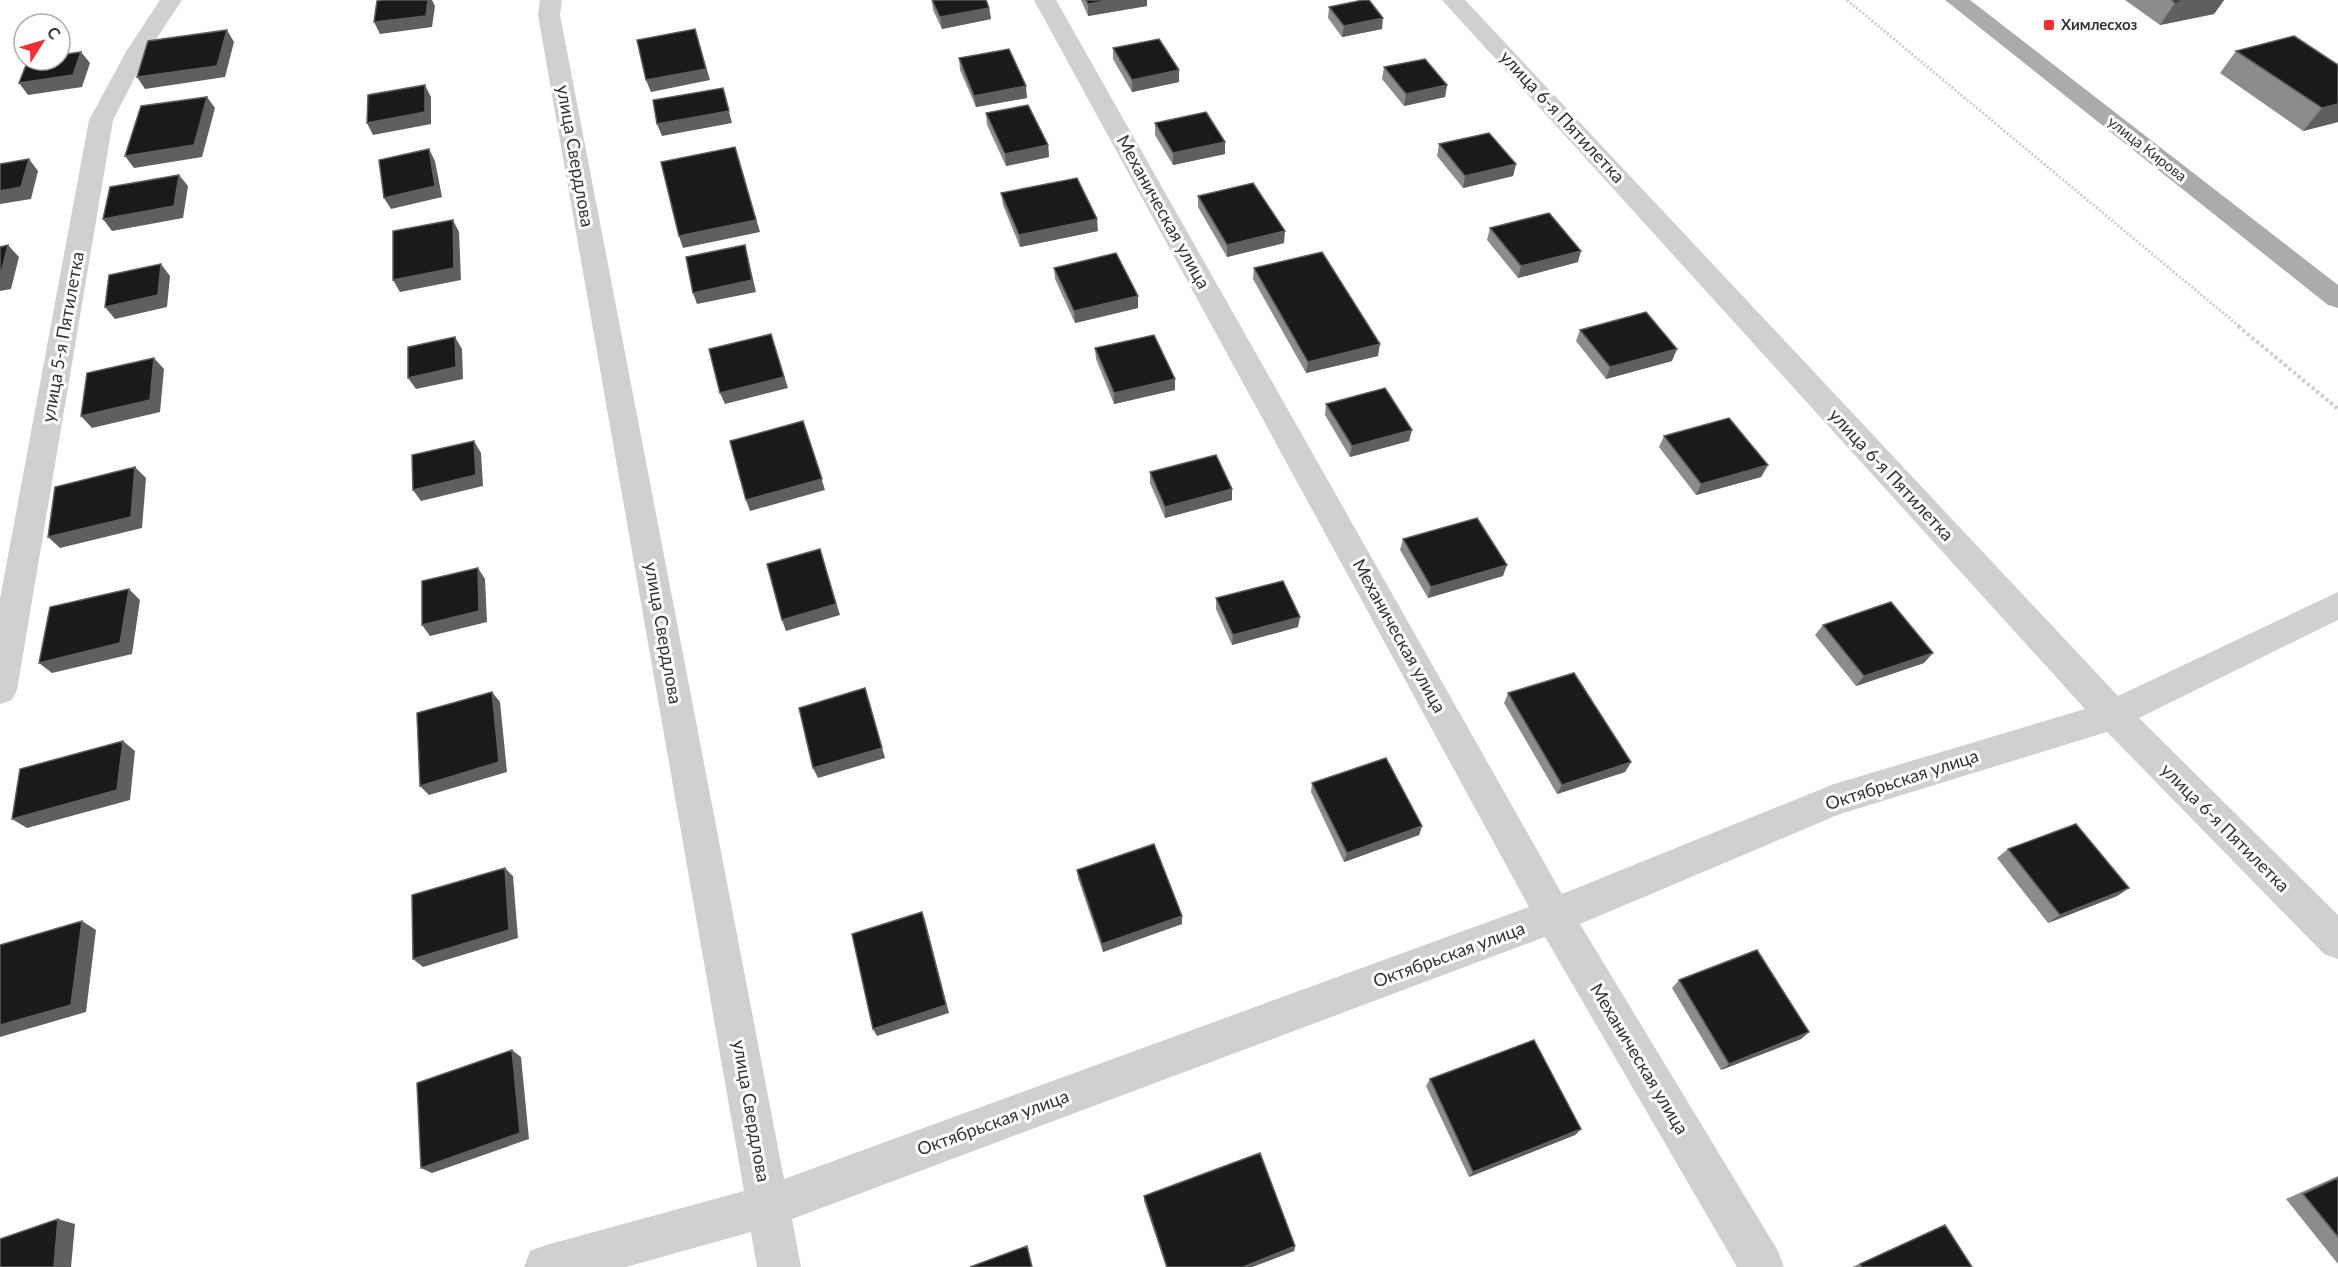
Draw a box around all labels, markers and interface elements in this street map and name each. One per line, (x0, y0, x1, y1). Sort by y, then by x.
north arrow (12, 12, 72, 72)
place label: Химлесхоз (2061, 15, 2138, 33)
marker: Химлесхоз (2042, 18, 2056, 32)
text: С (44, 23, 65, 43)
street label: улица 6-я Пятилетка (1496, 46, 1630, 187)
street label: улица Свердлова (553, 83, 599, 228)
street label: улица Кирова (2105, 112, 2191, 185)
street label: Механическая улица (1112, 131, 1215, 292)
street label: улица 5-я Пятилетка (36, 250, 88, 424)
street label: улица 6-я Пятилетка (1825, 404, 1959, 545)
street label: Механическая улица (1348, 555, 1451, 716)
street label: улица Свердлова (641, 560, 687, 705)
street label: Октябрьская улица (1822, 744, 1981, 814)
street label: улица 6-я Пятилетка (2157, 758, 2295, 896)
street label: Октябрьская улица (1370, 916, 1528, 992)
street label: Механическая улица (1586, 979, 1694, 1138)
street label: улица Свердлова (729, 1038, 775, 1183)
street label: Октябрьская улица (914, 1084, 1072, 1160)

